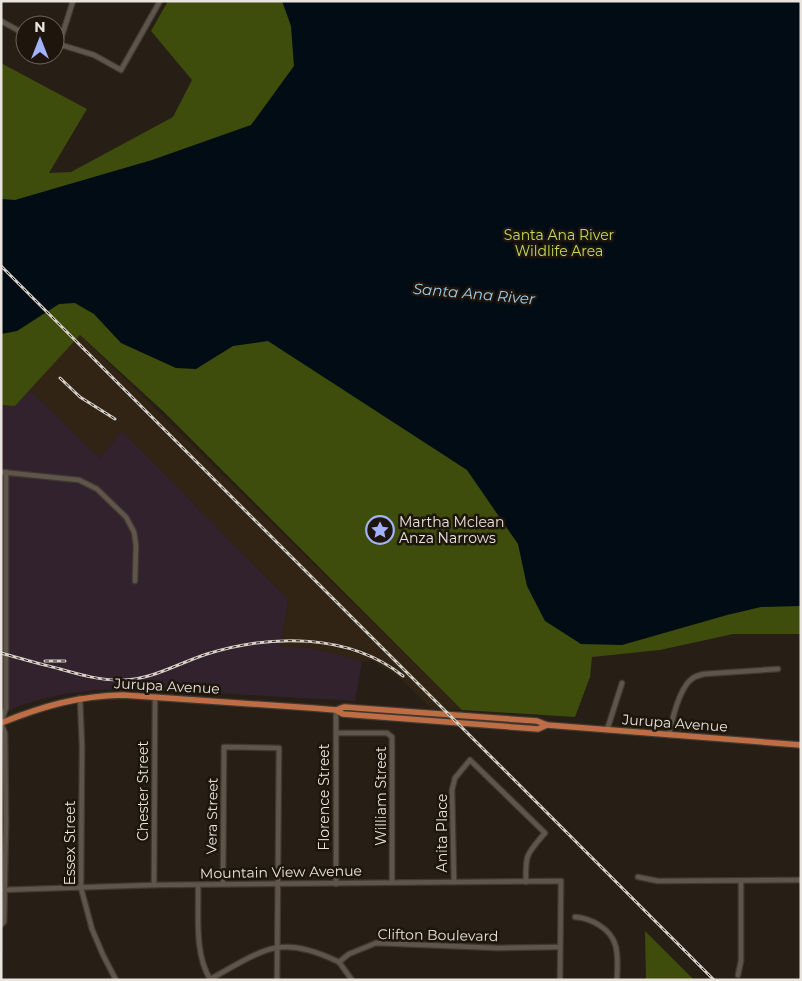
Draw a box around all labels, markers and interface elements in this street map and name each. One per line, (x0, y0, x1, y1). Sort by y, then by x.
north arrow (15, 15, 65, 65)
text: N (34, 18, 46, 36)
park label: Santa Ana River Wildlife Area (504, 226, 615, 260)
water label: Santa Ana River (412, 279, 537, 308)
place label: Martha Mclean Anza Narrows (399, 513, 504, 547)
place icon: Martha Mclean Anza Narrows (365, 515, 395, 545)
street label: Jurupa Avenue (113, 674, 220, 698)
street label: Jurupa Avenue (621, 710, 728, 736)
street label: Chester Street (134, 741, 152, 841)
street label: Florence Street (315, 743, 333, 850)
street label: William Street (372, 746, 390, 846)
street label: Vera Street (202, 777, 222, 855)
street label: Anita Place (433, 794, 451, 872)
street label: Essex Street (61, 800, 79, 885)
street label: Mountain View Avenue (200, 862, 362, 882)
street label: Clifton Boulevard (377, 925, 499, 945)

